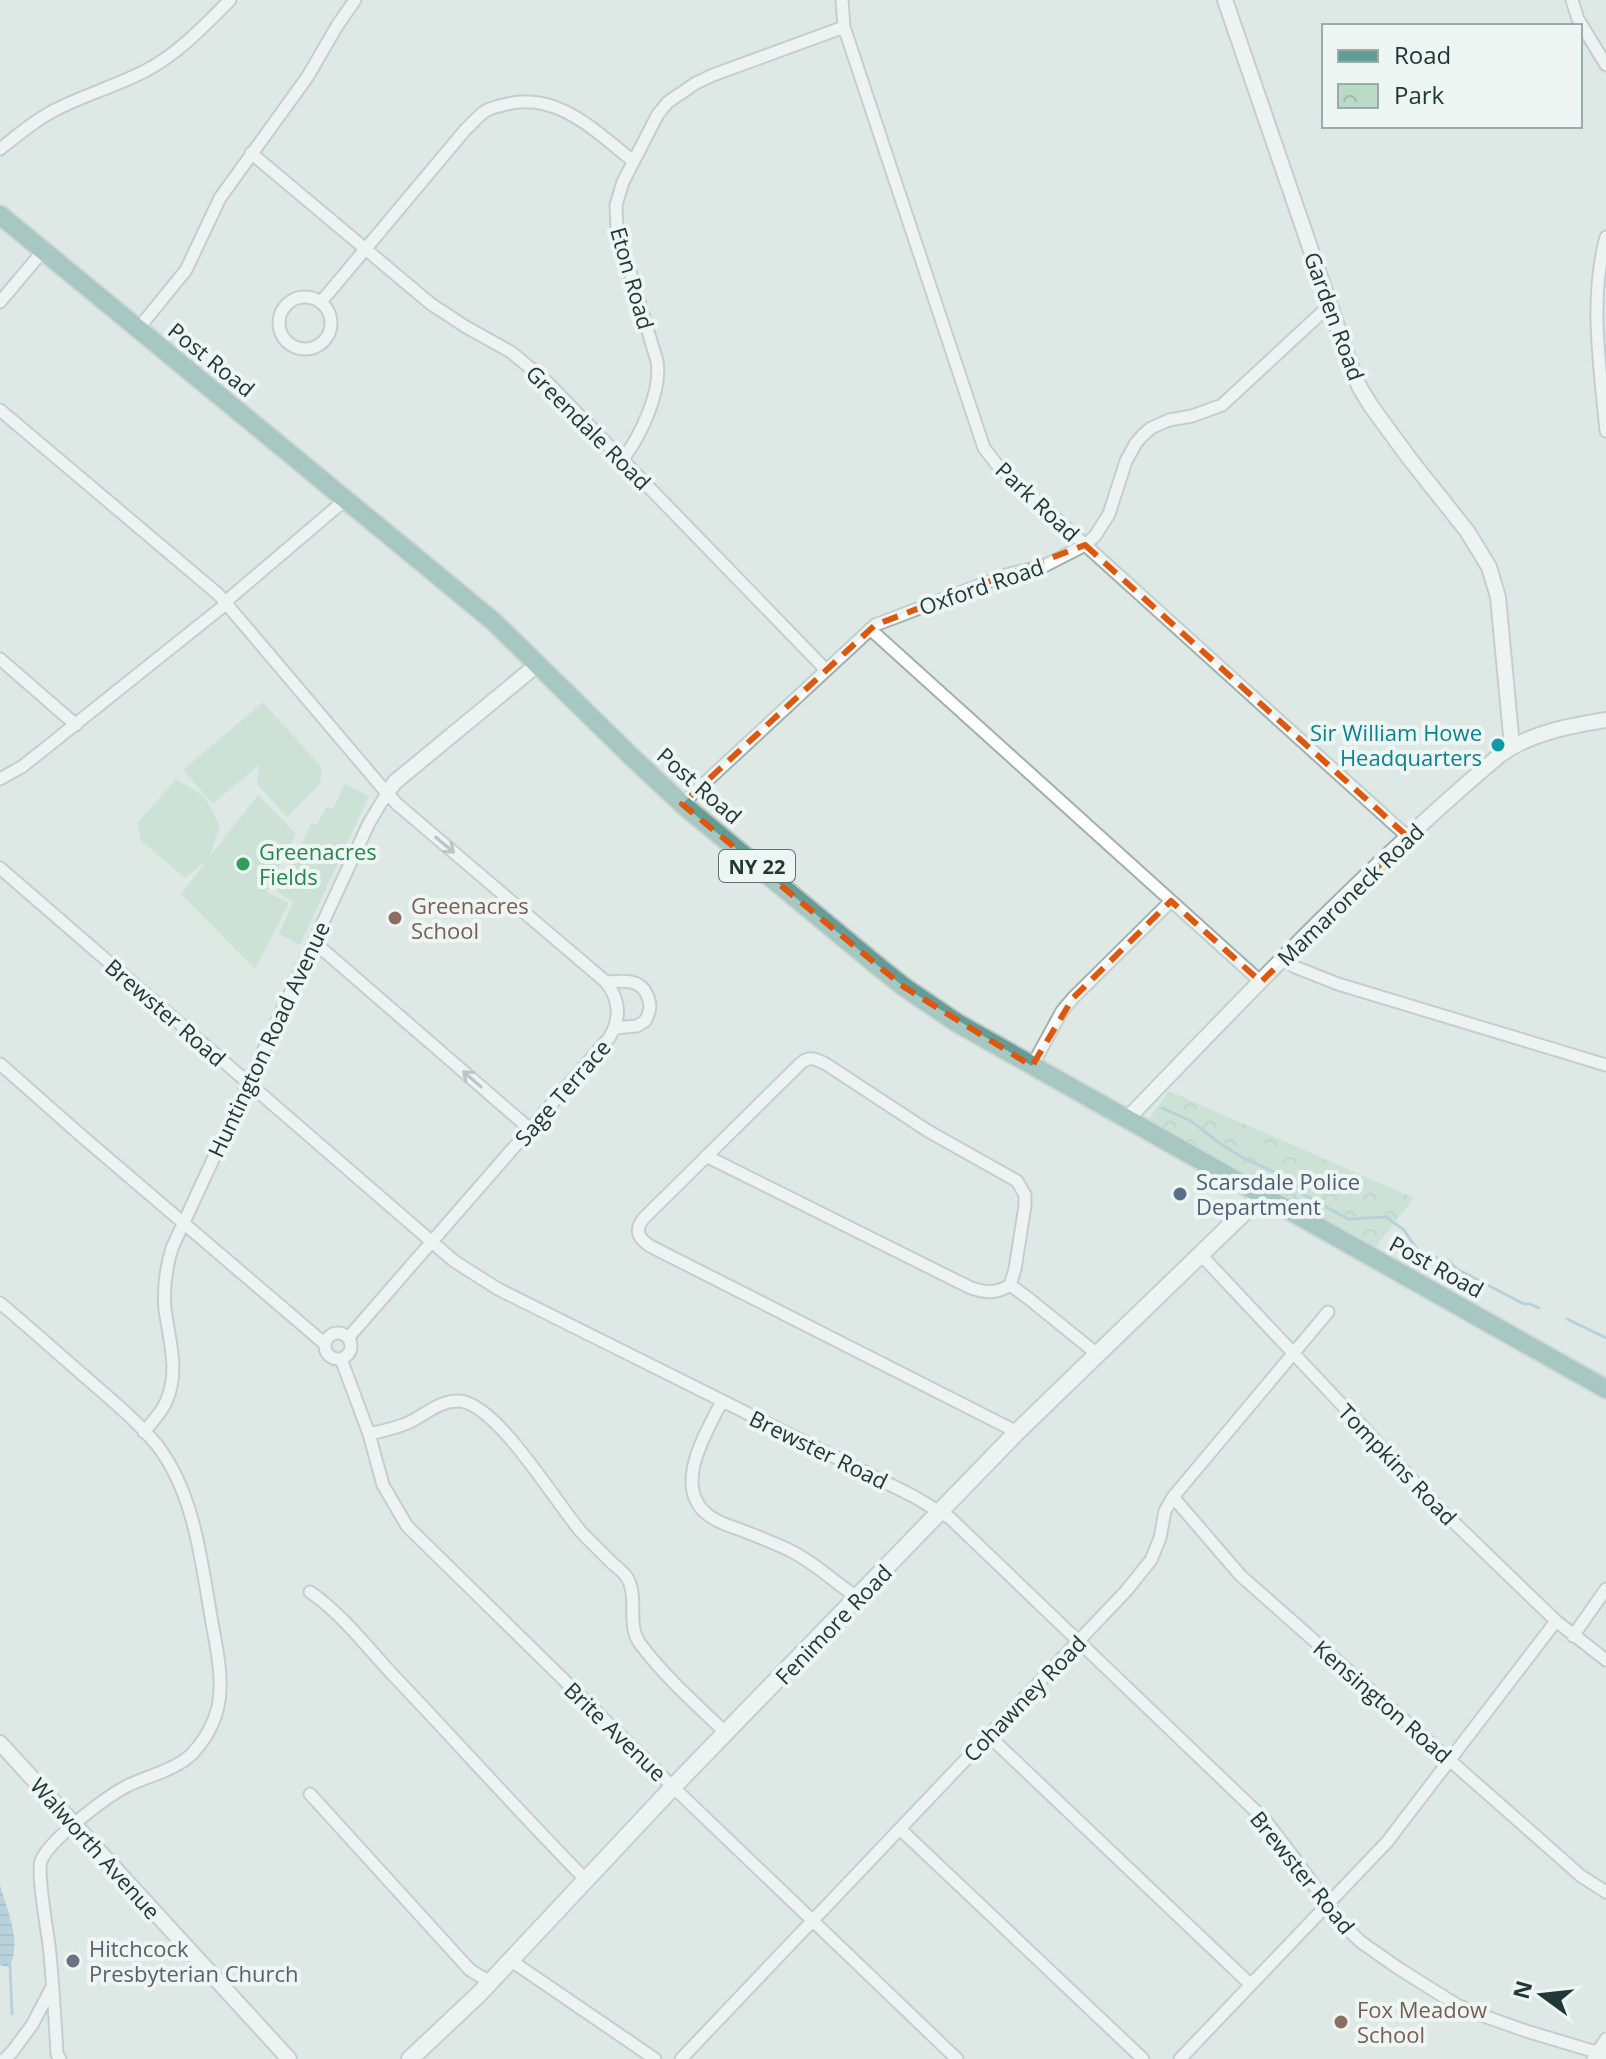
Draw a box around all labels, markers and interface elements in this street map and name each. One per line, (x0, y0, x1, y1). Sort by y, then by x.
legend (1322, 24, 1582, 128)
text: Road (1394, 38, 1451, 71)
text: Park (1394, 78, 1445, 111)
street label: Eton Road (604, 223, 662, 333)
street label: Garden Road (1298, 248, 1372, 384)
street label: Post Road (163, 315, 261, 403)
street label: Greendale Road (520, 358, 658, 496)
street label: Park Road (990, 454, 1086, 548)
street label: Oxford Road (915, 551, 1047, 621)
place label: Sir William Howe Headquarters (1310, 717, 1482, 772)
marker: Sir William Howe Headquarters (1489, 736, 1507, 754)
street label: Post Road (651, 740, 749, 830)
street label: Mamaroneck Road (1270, 816, 1430, 972)
place label: Greenacres Fields (259, 836, 377, 891)
one-way arrow (435, 836, 455, 854)
road number: NY 22 (719, 850, 795, 882)
marker: Greenacres Fields (234, 855, 252, 873)
place label: Greenacres School (411, 890, 529, 945)
marker: Greenacres School (386, 909, 404, 927)
street label: Huntington Road Avenue (200, 916, 336, 1162)
street label: Brewster Road (99, 951, 233, 1073)
street label: Sage Terrace (507, 1032, 617, 1152)
one-way arrow (462, 1070, 482, 1088)
place label: Scarsdale Police Department (1196, 1166, 1360, 1221)
marker: Scarsdale Police Department (1171, 1185, 1189, 1203)
street label: Post Road (1385, 1228, 1489, 1304)
street label: Tompkins Road (1332, 1397, 1464, 1531)
street label: Brewster Road (745, 1403, 893, 1495)
street label: Fenimore Road (768, 1557, 898, 1691)
street label: Cohawney Road (956, 1628, 1092, 1768)
street label: Kensington Road (1308, 1633, 1458, 1769)
street label: Brite Avenue (558, 1675, 674, 1787)
street label: Walworth Avenue (24, 1771, 168, 1925)
street label: Brewster Road (1244, 1804, 1362, 1940)
place label: Hitchcock Presbyterian Church (89, 1933, 299, 1988)
marker: Hitchcock Presbyterian Church (64, 1952, 82, 1970)
north arrow (1502, 1955, 1582, 2035)
text: N (1505, 1977, 1539, 2002)
place label: Fox Meadow School (1357, 1994, 1487, 2049)
marker: Fox Meadow School (1332, 2013, 1350, 2031)

